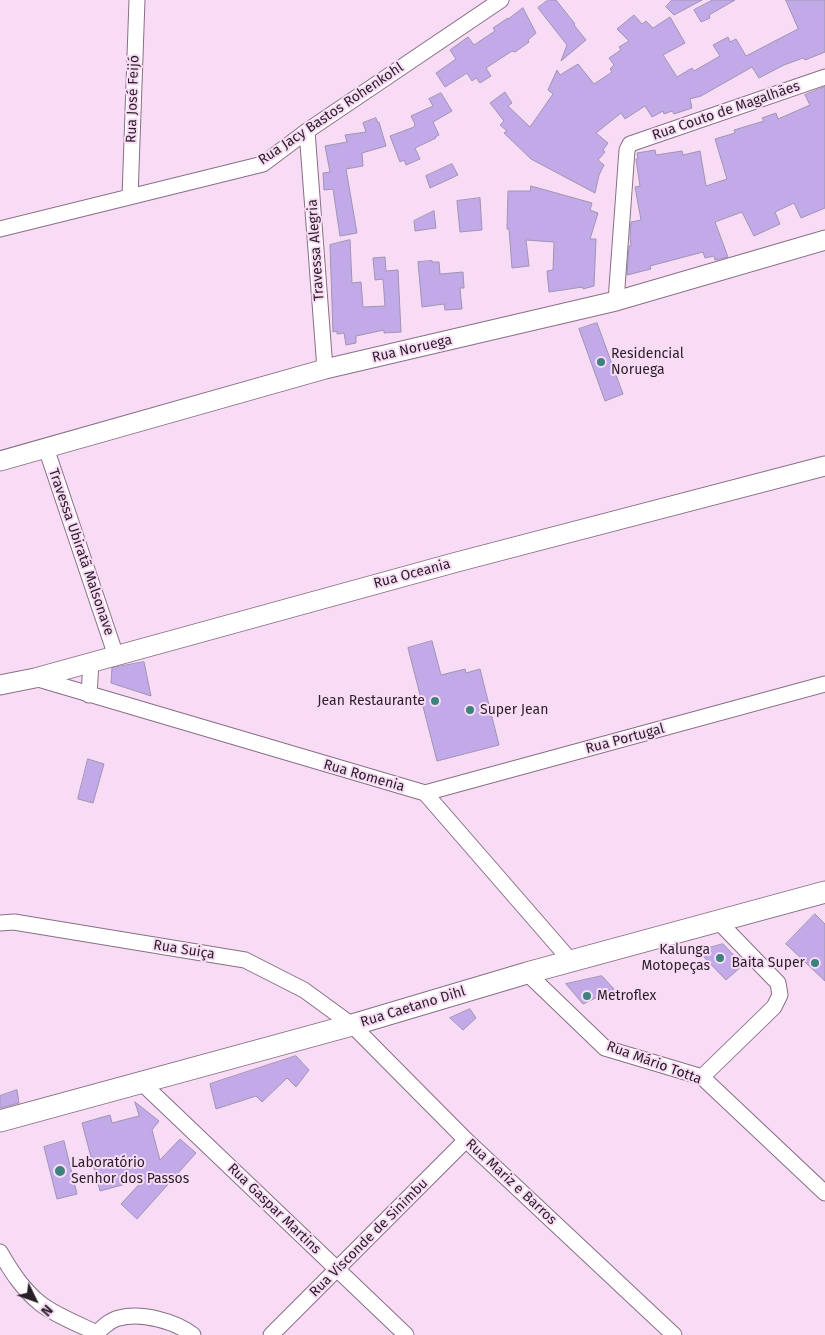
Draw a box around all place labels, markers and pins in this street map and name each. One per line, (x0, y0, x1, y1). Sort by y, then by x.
place label: Residencial Noruega (611, 346, 684, 378)
marker: Residencial Noruega (595, 356, 607, 368)
place label: Jean Restaurante (317, 693, 425, 709)
marker: Jean Restaurante (429, 695, 441, 707)
place label: Super Jean (480, 702, 548, 718)
marker: Super Jean (464, 704, 476, 716)
place label: Kalunga Motopeças (641, 942, 710, 974)
marker: Kalunga Motopeças (714, 952, 726, 964)
place label: Baita Super (732, 955, 805, 971)
marker: Baita Super (809, 957, 821, 969)
place label: Metroflex (597, 988, 656, 1004)
marker: Metroflex (581, 990, 593, 1002)
place label: Laboratório Senhor dos Passos (71, 1155, 189, 1188)
marker: Laboratório Senhor dos Passos (53, 1164, 67, 1178)

